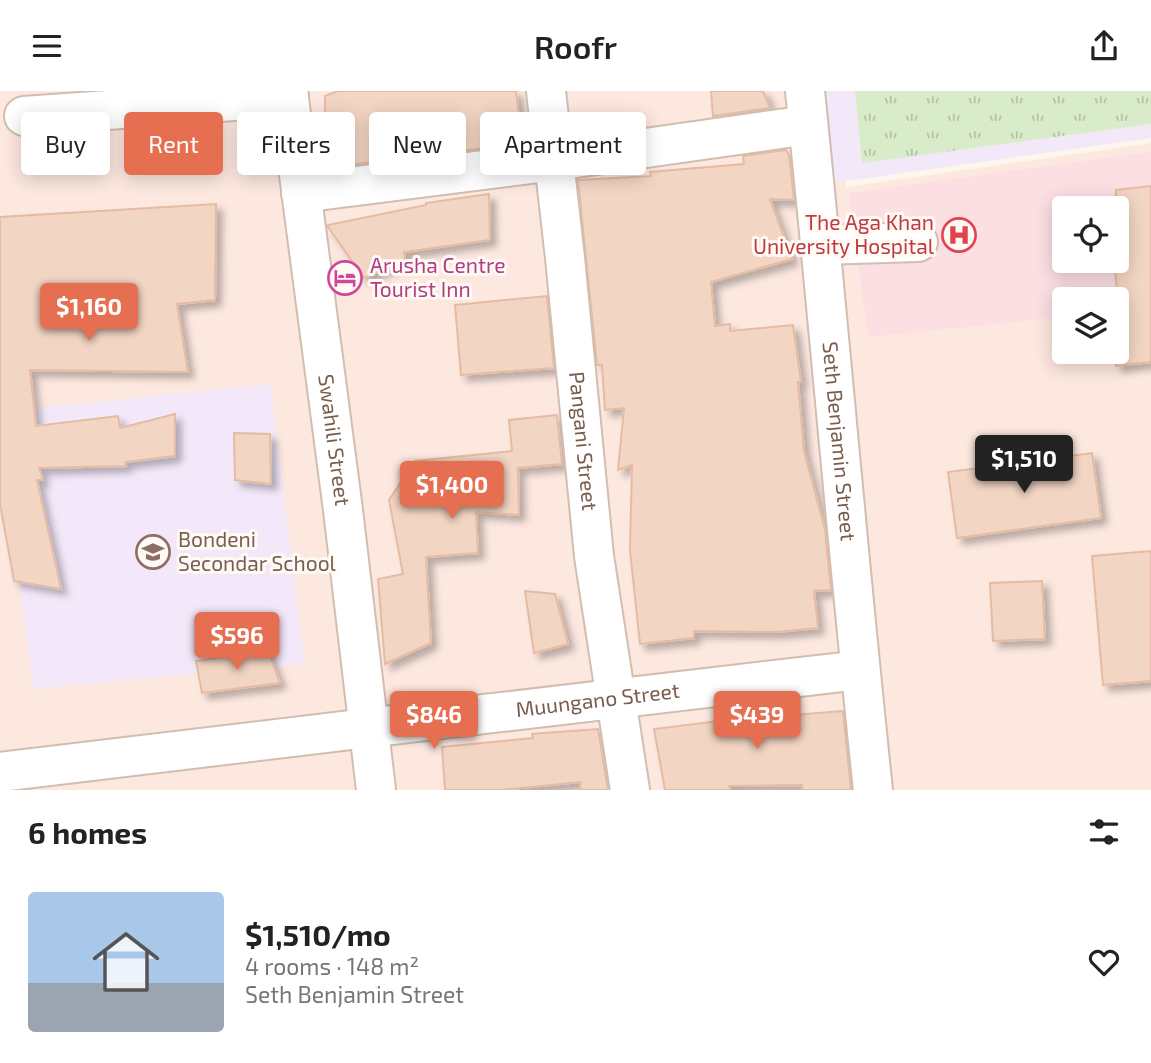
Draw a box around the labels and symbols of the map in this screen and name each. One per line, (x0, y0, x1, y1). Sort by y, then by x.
place label: The Aga Khan University Hospital (753, 209, 935, 258)
hospital icon: The Aga Khan University Hospital (940, 216, 978, 254)
place label: Arusha Centre Tourist Inn (370, 252, 505, 301)
hotel icon: Arusha Centre Tourist Inn (326, 259, 364, 297)
pin: $1,160 (32, 283, 146, 343)
street label: Seth Benjamin Street (818, 340, 862, 542)
street label: Pangani Street (565, 370, 604, 512)
street label: Swahili Street (314, 373, 356, 507)
pin: $1,510 (967, 435, 1081, 495)
pin: $1,400 (395, 461, 509, 521)
place label: Bondeni Secondar School (178, 526, 337, 575)
school or university icon: Bondeni Secondar School (134, 533, 172, 571)
pin: $596 (196, 613, 278, 672)
street label: Muungano Street (514, 677, 681, 721)
pin: $846 (393, 691, 475, 751)
pin: $439 (716, 691, 798, 751)

